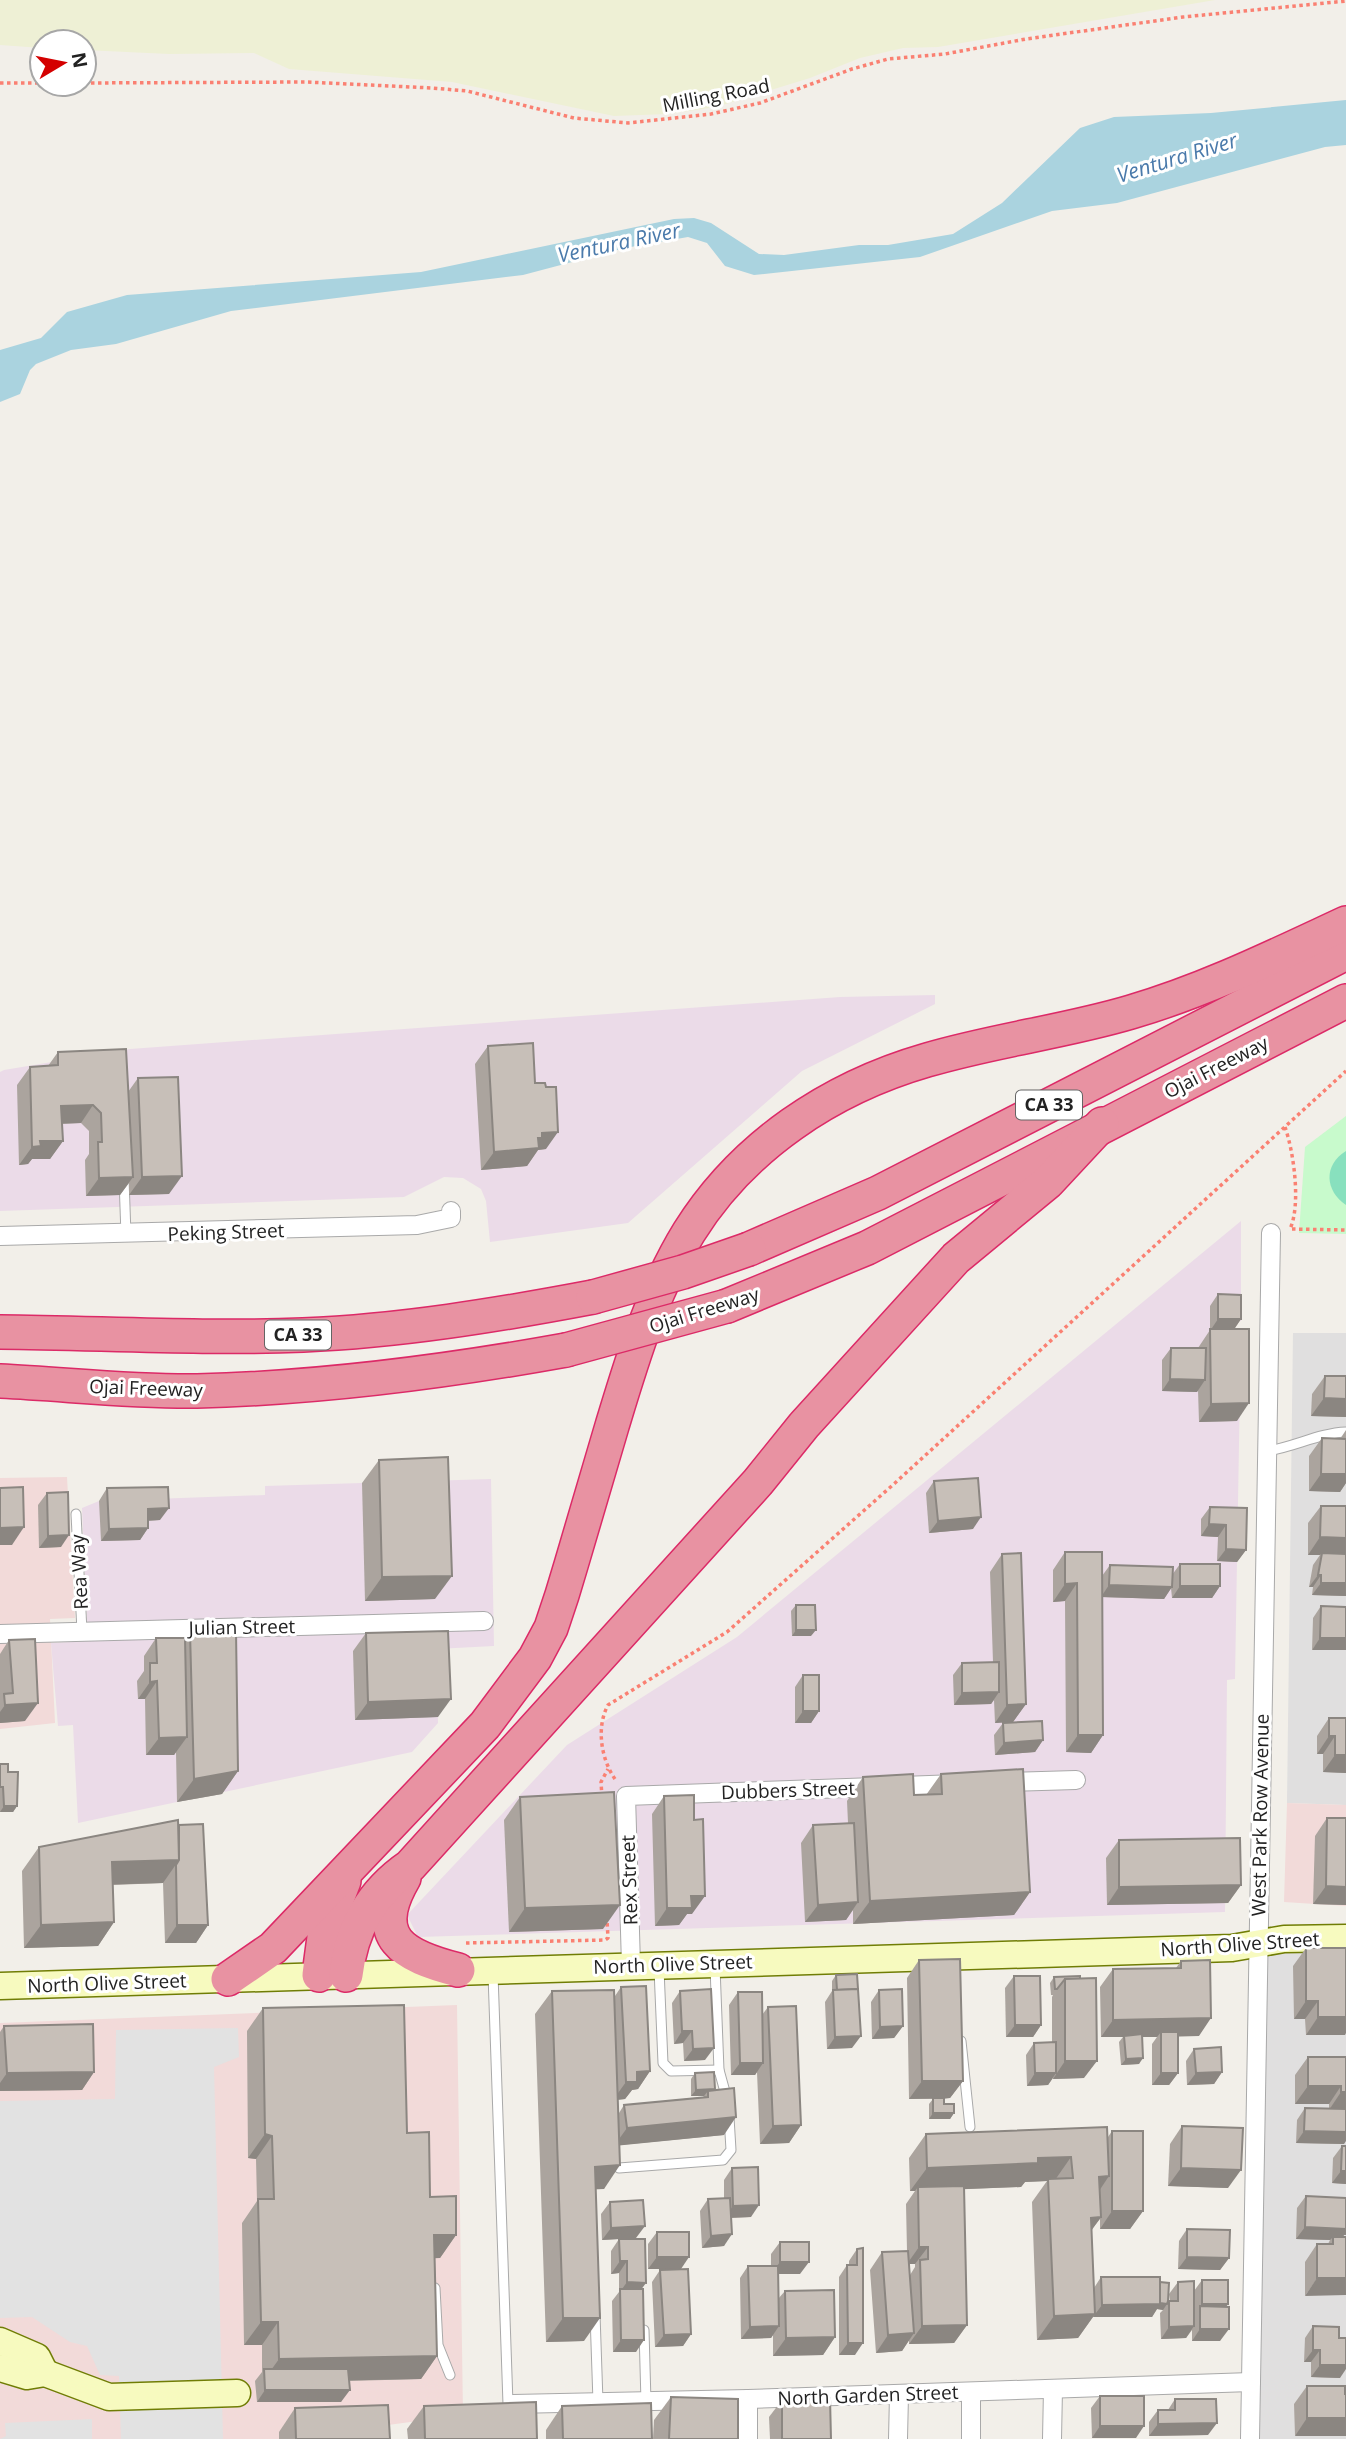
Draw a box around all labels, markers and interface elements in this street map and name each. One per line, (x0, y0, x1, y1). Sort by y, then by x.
north arrow (28, 28, 98, 98)
text: N (66, 50, 94, 70)
street label: Milling Road (660, 72, 772, 118)
water label: Ventura River (1113, 125, 1241, 189)
water label: Ventura River (555, 215, 683, 269)
street label: Ojai Freeway (1159, 1029, 1273, 1104)
road number: CA 33 (1016, 1090, 1082, 1120)
street label: Peking Street (167, 1217, 285, 1247)
street label: Ojai Freeway (646, 1281, 763, 1339)
road number: CA 33 (265, 1320, 331, 1350)
street label: Ojai Freeway (89, 1373, 204, 1403)
street label: Rea Way (64, 1533, 94, 1610)
street label: Julian Street (187, 1613, 296, 1641)
street label: West Park Row Avenue (1245, 1713, 1275, 1917)
street label: Dubbers Street (720, 1775, 856, 1805)
street label: Rex Street (614, 1834, 644, 1926)
street label: North Olive Street (1160, 1925, 1321, 1963)
street label: North Olive Street (593, 1948, 753, 1980)
street label: North Olive Street (27, 1967, 187, 1999)
street label: North Garden Street (777, 2379, 959, 2411)

